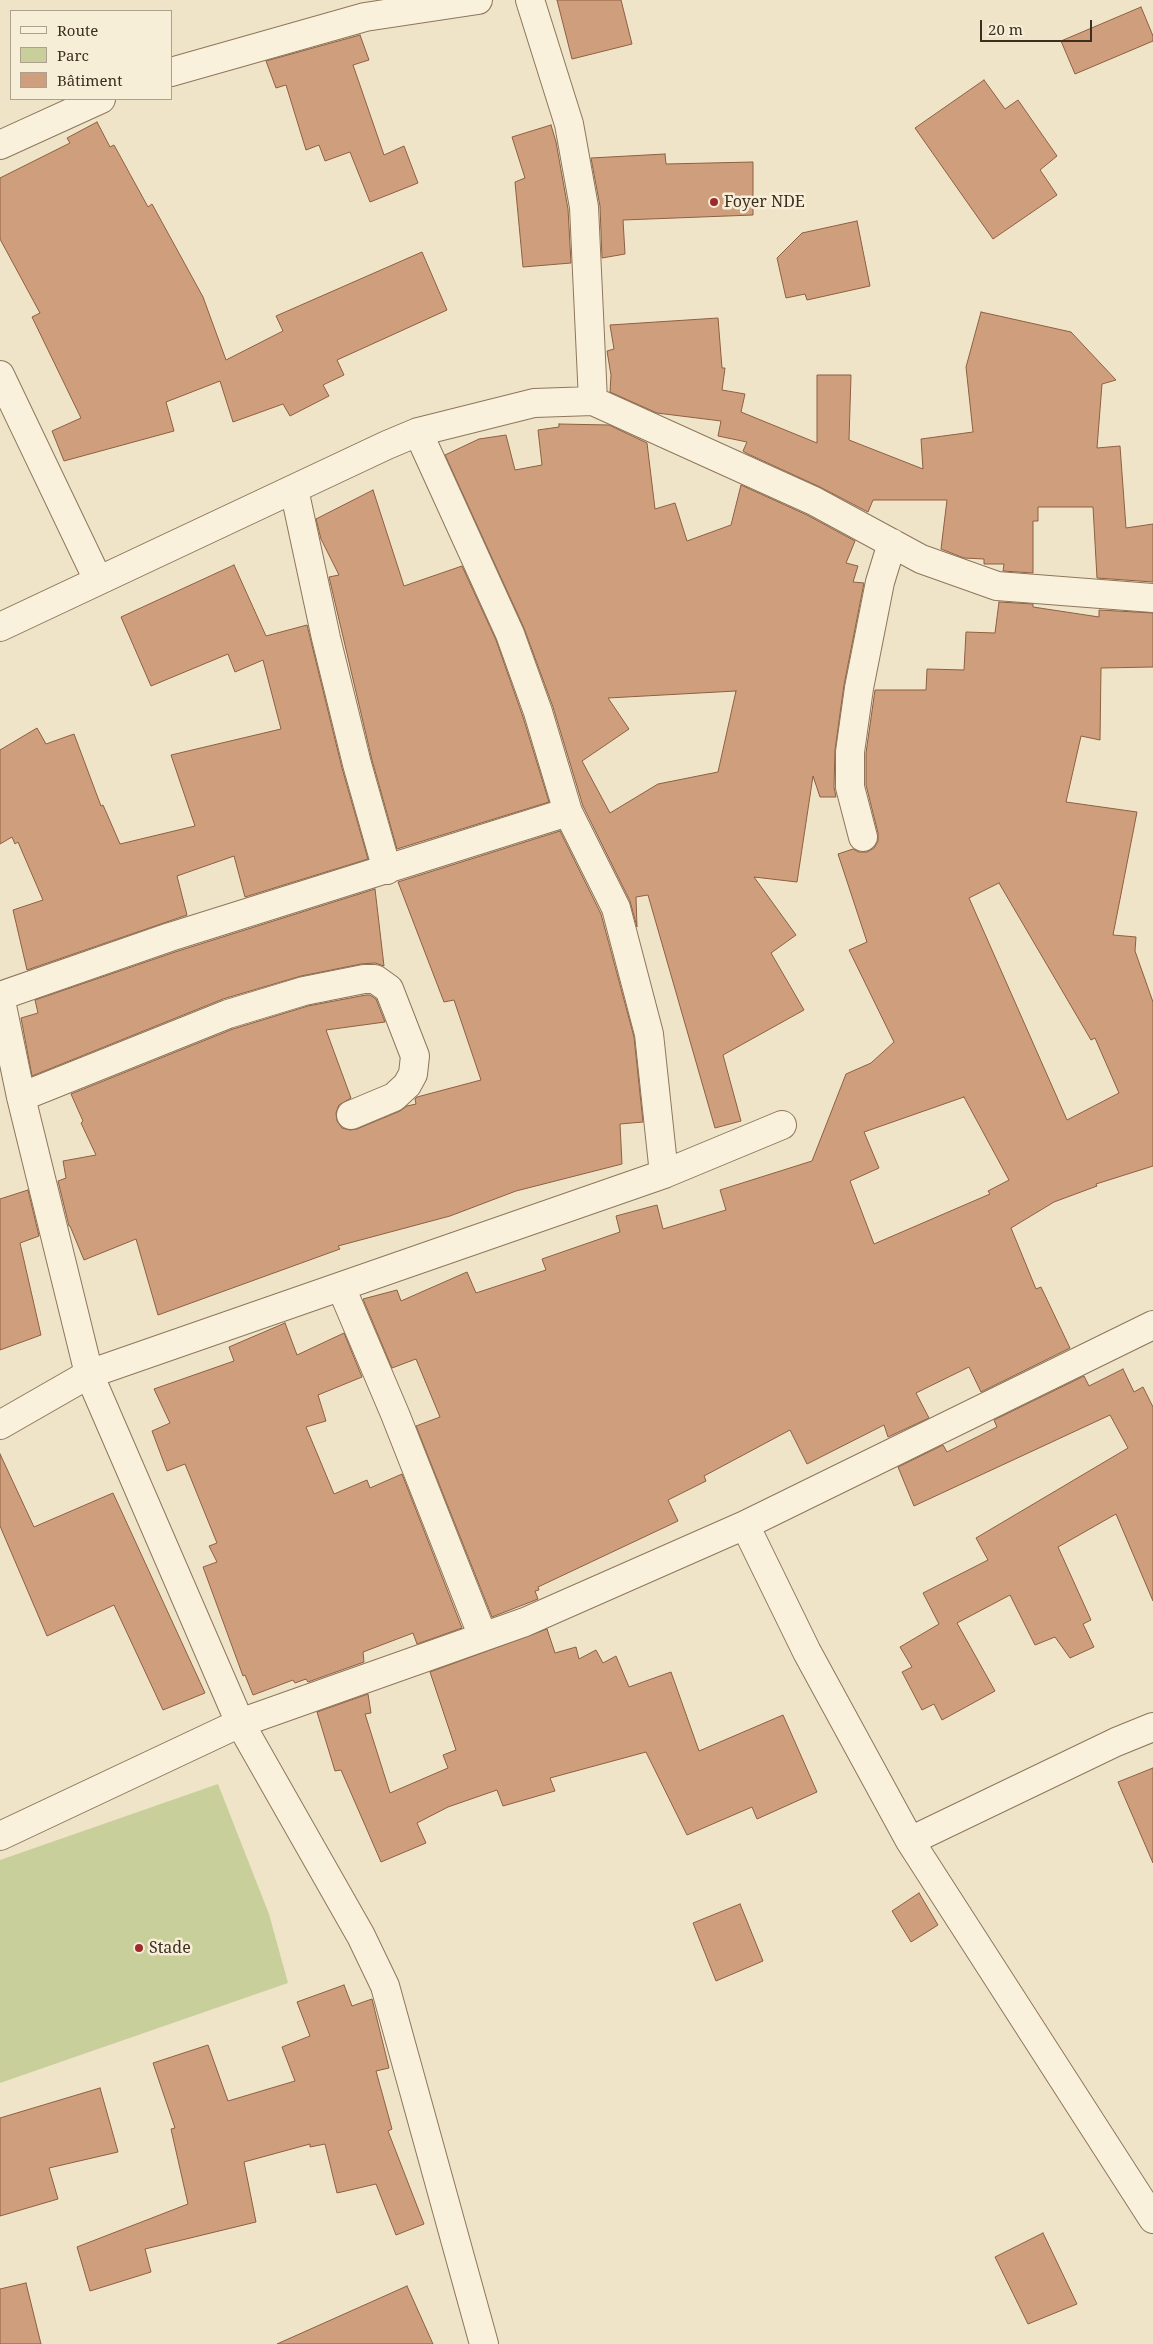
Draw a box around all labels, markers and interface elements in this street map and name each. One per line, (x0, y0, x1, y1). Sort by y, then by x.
legend (10, 10, 172, 100)
scale bar (983, 10, 1096, 42)
text: 20 m (988, 19, 1023, 39)
text: Route (57, 20, 98, 40)
text: Parc (57, 45, 89, 65)
text: Bâtiment (57, 70, 123, 90)
place label: Foyer NDE (724, 192, 805, 212)
marker: Foyer NDE (708, 196, 720, 208)
place label: Stade (149, 1938, 191, 1958)
marker: Stade (133, 1942, 145, 1954)

